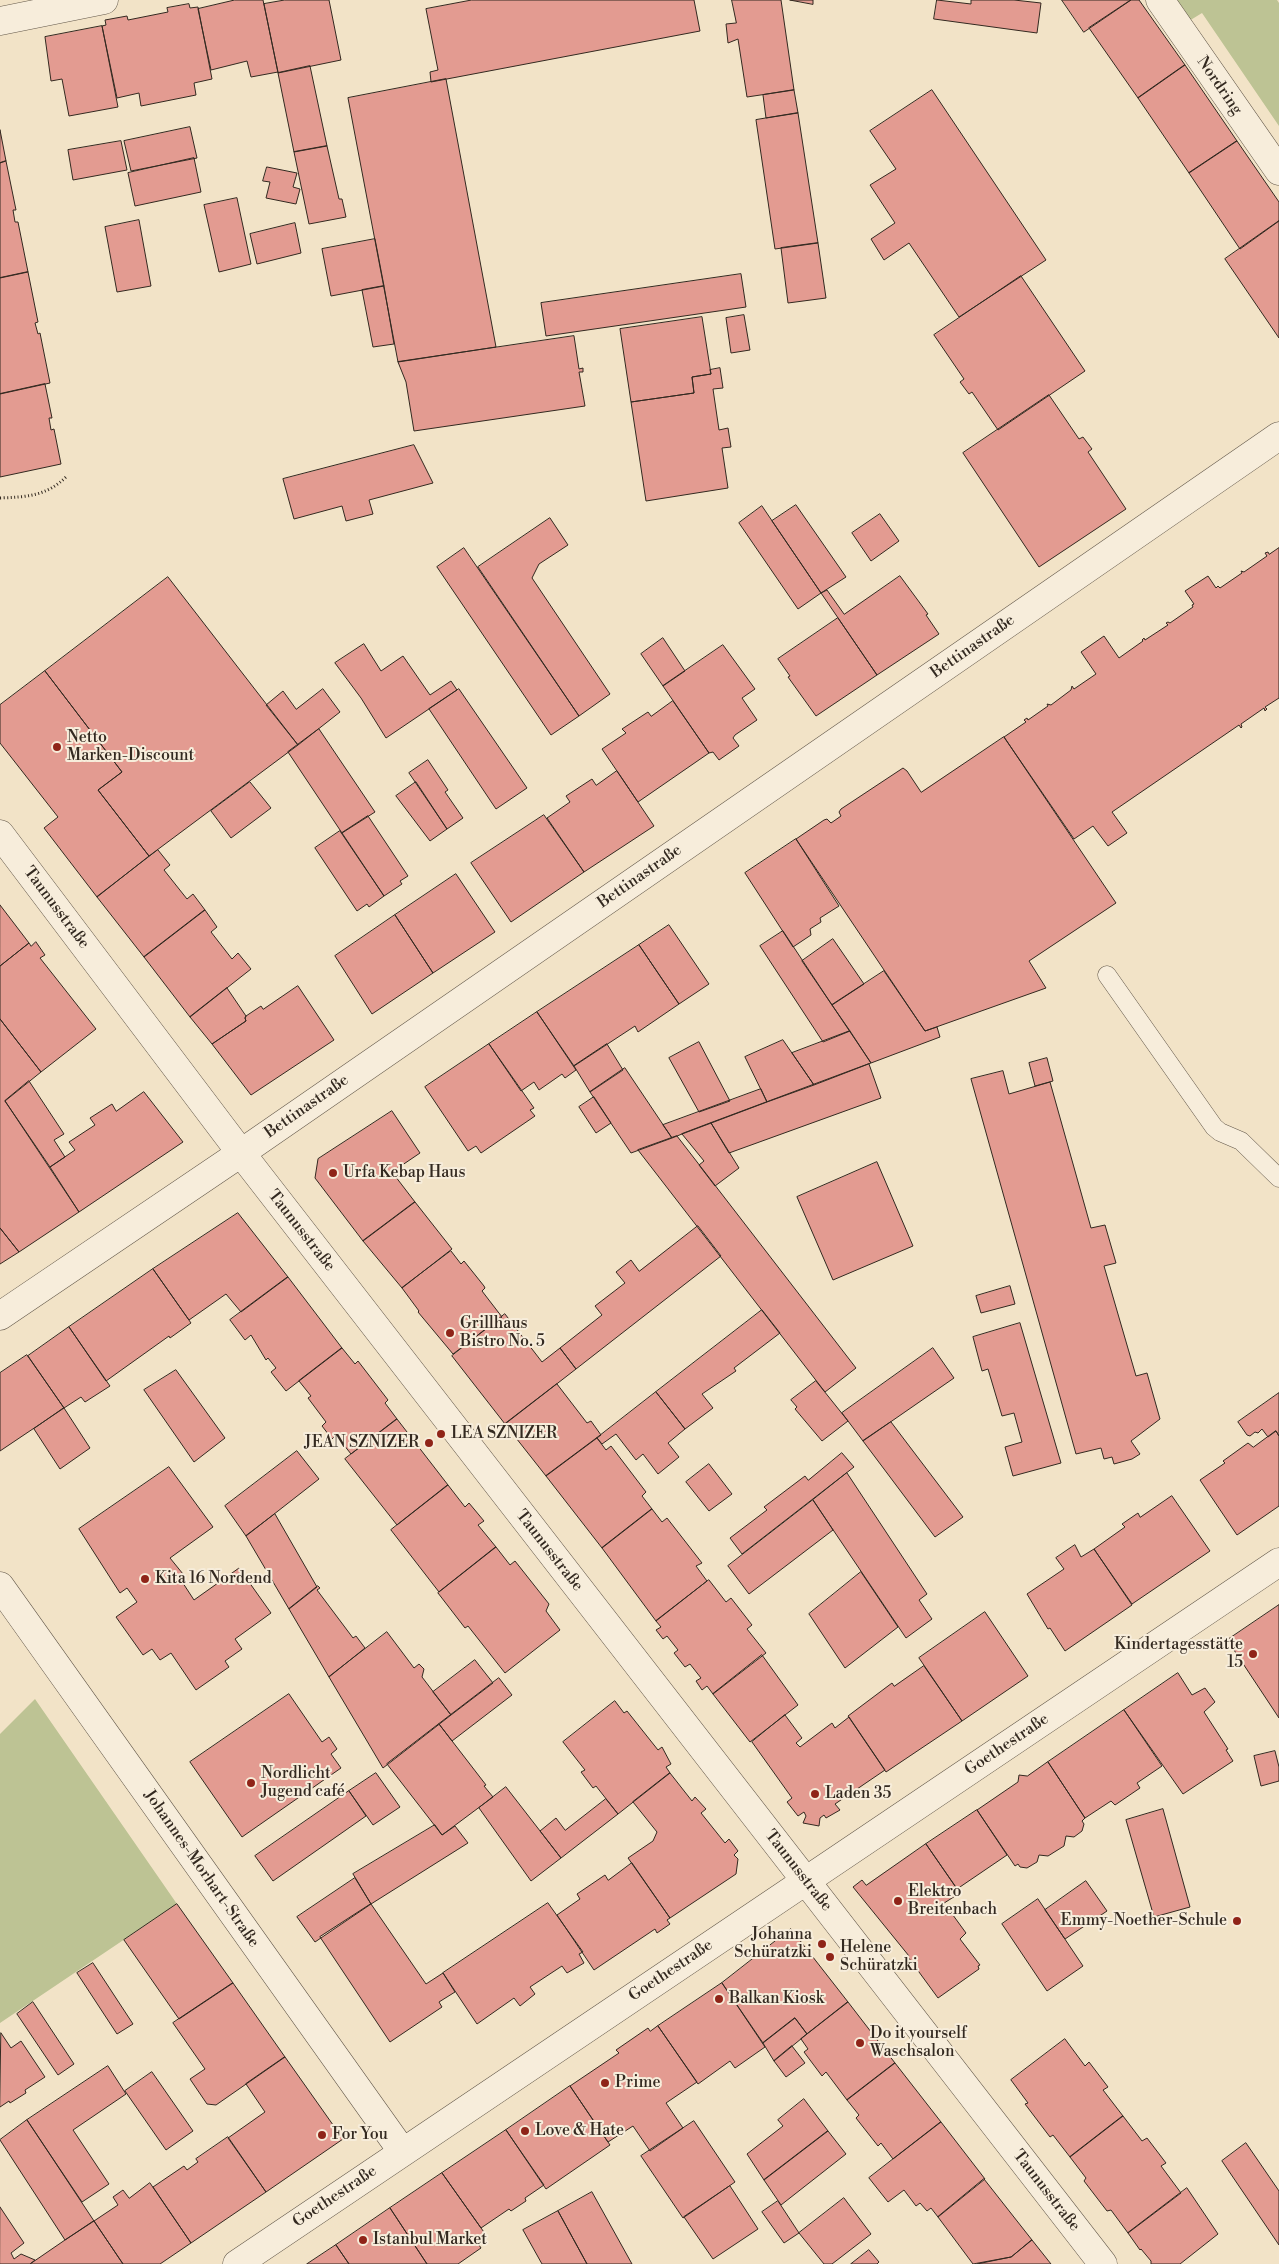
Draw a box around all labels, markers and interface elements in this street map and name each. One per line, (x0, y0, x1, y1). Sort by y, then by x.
street label: Nordring (1192, 53, 1246, 119)
street label: Bettinastraße (927, 611, 1019, 683)
place label: Netto Marken-Discount (67, 728, 194, 766)
marker: Netto Marken-Discount (51, 741, 63, 753)
street label: Bettinastraße (594, 841, 686, 913)
street label: Taunusstraße (19, 863, 93, 953)
street label: Bettinastraße (261, 1071, 353, 1143)
place label: Urfa Kebap Haus (343, 1163, 465, 1183)
marker: Urfa Kebap Haus (327, 1167, 339, 1179)
street label: Taunusstraße (263, 1186, 339, 1276)
place label: Grillhaus Bistro No. 5 (460, 1314, 545, 1352)
marker: Grillhaus Bistro No. 5 (444, 1327, 456, 1339)
place label: LEA SZNIZER (451, 1424, 557, 1444)
marker: LEA SZNIZER (435, 1428, 447, 1440)
place label: JEAN SZNIZER (304, 1433, 419, 1453)
marker: JEAN SZNIZER (423, 1437, 435, 1449)
street label: Taunusstraße (511, 1506, 587, 1596)
place label: Kita 16 Nordend (155, 1569, 272, 1589)
marker: Kita 16 Nordend (139, 1573, 151, 1585)
place label: Kindertagesstätte 15 (1114, 1635, 1243, 1673)
marker: Kindertagesstätte 15 (1247, 1648, 1259, 1660)
street label: Goethestraße (961, 1710, 1053, 1780)
place label: Nordlicht Jugend café (261, 1764, 345, 1802)
marker: Nordlicht Jugend café (245, 1777, 257, 1789)
place label: Laden 35 (825, 1784, 891, 1804)
street label: Johannes-Morhart-Straße (139, 1787, 263, 1951)
marker: Laden 35 (809, 1788, 821, 1800)
street label: Taunusstraße (760, 1826, 836, 1916)
place label: Elektro Breitenbach (908, 1882, 997, 1920)
marker: Elektro Breitenbach (892, 1895, 904, 1907)
place label: Emmy-Noether-Schule (1061, 1911, 1227, 1931)
marker: Emmy-Noether-Schule (1231, 1915, 1243, 1927)
place label: Johanna Schüratzki (734, 1925, 812, 1963)
street label: Goethestraße (625, 1936, 717, 2006)
marker: Johanna Schüratzki (816, 1938, 828, 1950)
place label: Helene Schüratzki (840, 1938, 918, 1976)
marker: Helene Schüratzki (824, 1951, 836, 1963)
place label: Balkan Kiosk (729, 1989, 824, 2009)
marker: Balkan Kiosk (713, 1993, 725, 2005)
place label: Do it yourself Waschsalon (870, 2024, 967, 2062)
marker: Do it yourself Waschsalon (854, 2037, 866, 2049)
place label: Prime (615, 2073, 661, 2093)
marker: Prime (599, 2077, 611, 2089)
place label: Love & Hate (535, 2121, 624, 2141)
place label: For You (332, 2125, 388, 2145)
marker: Love & Hate (519, 2125, 531, 2137)
marker: For You (316, 2129, 328, 2141)
street label: Taunusstraße (1008, 2146, 1084, 2236)
street label: Goethestraße (289, 2162, 381, 2232)
place label: Istanbul Market (373, 2230, 487, 2250)
marker: Istanbul Market (357, 2234, 369, 2246)

